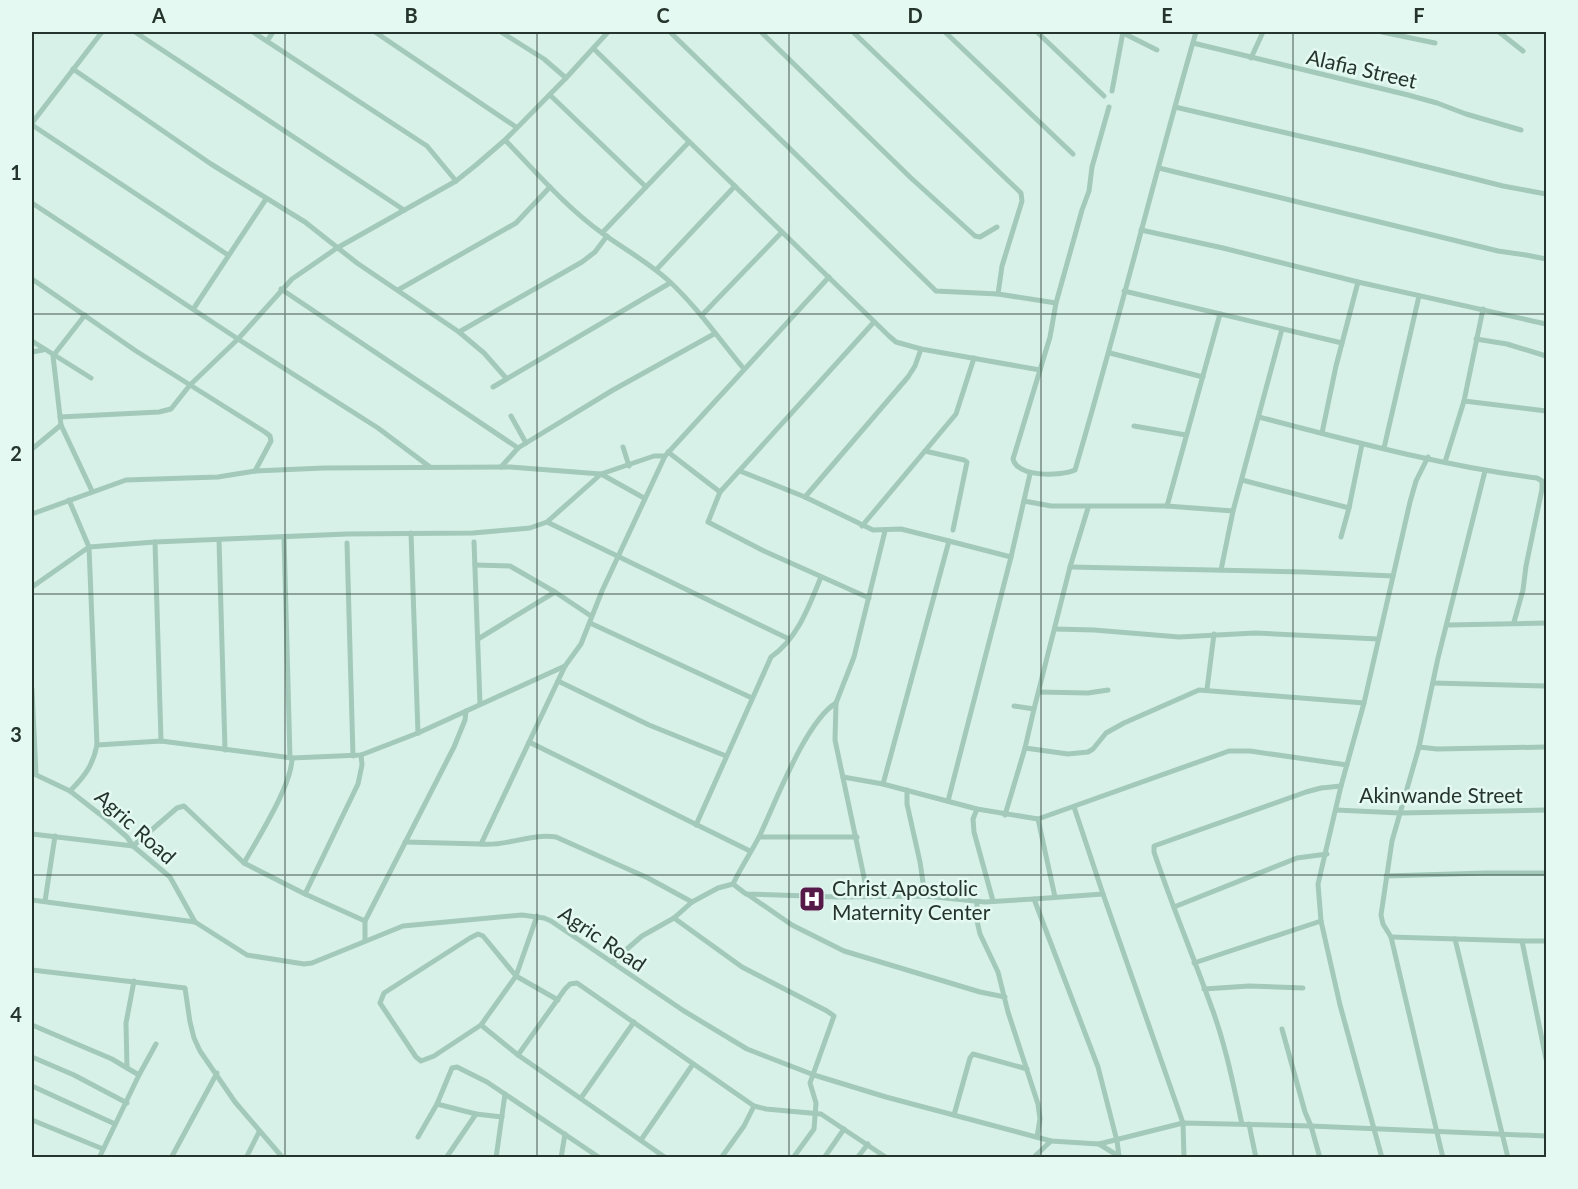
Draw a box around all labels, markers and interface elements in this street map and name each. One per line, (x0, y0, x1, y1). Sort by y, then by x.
text: A (151, 3, 166, 27)
text: B (404, 3, 418, 27)
text: C (656, 3, 670, 27)
text: D (907, 3, 923, 27)
text: E (1161, 3, 1173, 27)
text: F (1413, 3, 1425, 27)
street label: Alafia Street (1304, 43, 1420, 93)
text: 1 (10, 160, 22, 184)
text: 2 (10, 441, 22, 465)
text: 3 (10, 722, 22, 746)
street label: Akinwande Street (1359, 782, 1523, 807)
street label: Agric Road (91, 783, 181, 869)
place label: Christ Apostolic Maternity Center (832, 875, 991, 924)
hospital icon: Christ Apostolic Maternity Center (797, 884, 827, 914)
street label: Agric Road (555, 900, 651, 976)
text: 4 (10, 1002, 22, 1026)

